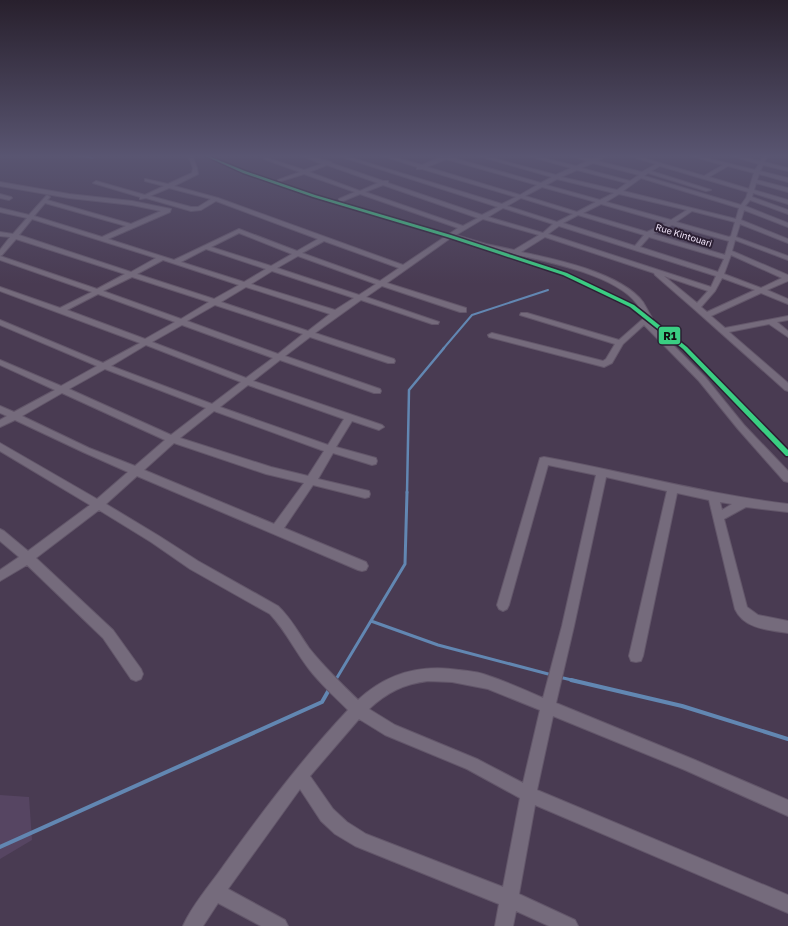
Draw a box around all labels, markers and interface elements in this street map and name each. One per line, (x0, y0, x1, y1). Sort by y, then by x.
street label: Rue Kintouari (654, 221, 714, 249)
line badge: R1 (658, 326, 681, 345)
text: R1 (663, 329, 677, 342)

